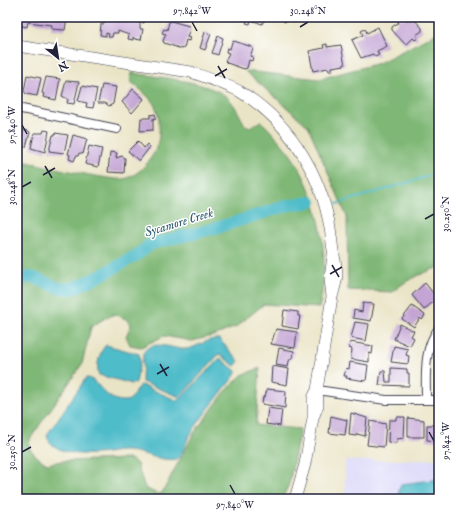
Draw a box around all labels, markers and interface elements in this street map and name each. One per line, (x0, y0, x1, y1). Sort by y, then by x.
text: 97.842°W (172, 5, 211, 18)
text: 30.248°N (290, 5, 326, 18)
north arrow (38, 38, 78, 78)
text: N (54, 57, 71, 74)
text: 97.840°W (6, 106, 19, 145)
text: 30.248°N (6, 169, 19, 205)
text: 30.250°N (440, 196, 453, 232)
water label: Sycamore Creek (143, 204, 216, 241)
text: 97.842°W (440, 422, 453, 461)
text: 30.250°N (6, 434, 19, 470)
text: 97.840°W (215, 499, 254, 512)

